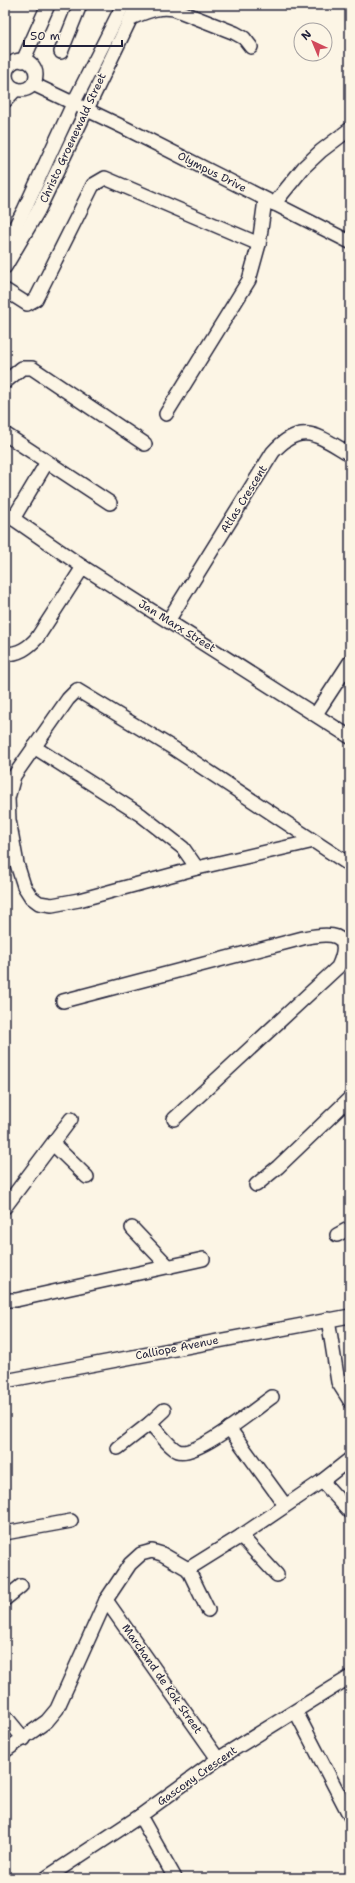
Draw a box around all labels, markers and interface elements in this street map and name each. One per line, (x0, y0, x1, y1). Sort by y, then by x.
scale bar (24, 22, 122, 48)
north arrow (293, 22, 333, 62)
text: N (298, 27, 315, 44)
text: 50 m (30, 28, 60, 44)
street label: Christo Groenewald Street (36, 70, 110, 205)
street label: Olympus Drive (175, 148, 249, 196)
street label: Atlas Crescent (217, 462, 271, 536)
street label: Jan Marx Street (136, 596, 218, 656)
street label: Calliope Avenue (134, 1333, 220, 1363)
street label: Marchand de Kok Street (118, 1621, 206, 1737)
street label: Gascony Crescent (154, 1743, 240, 1809)

